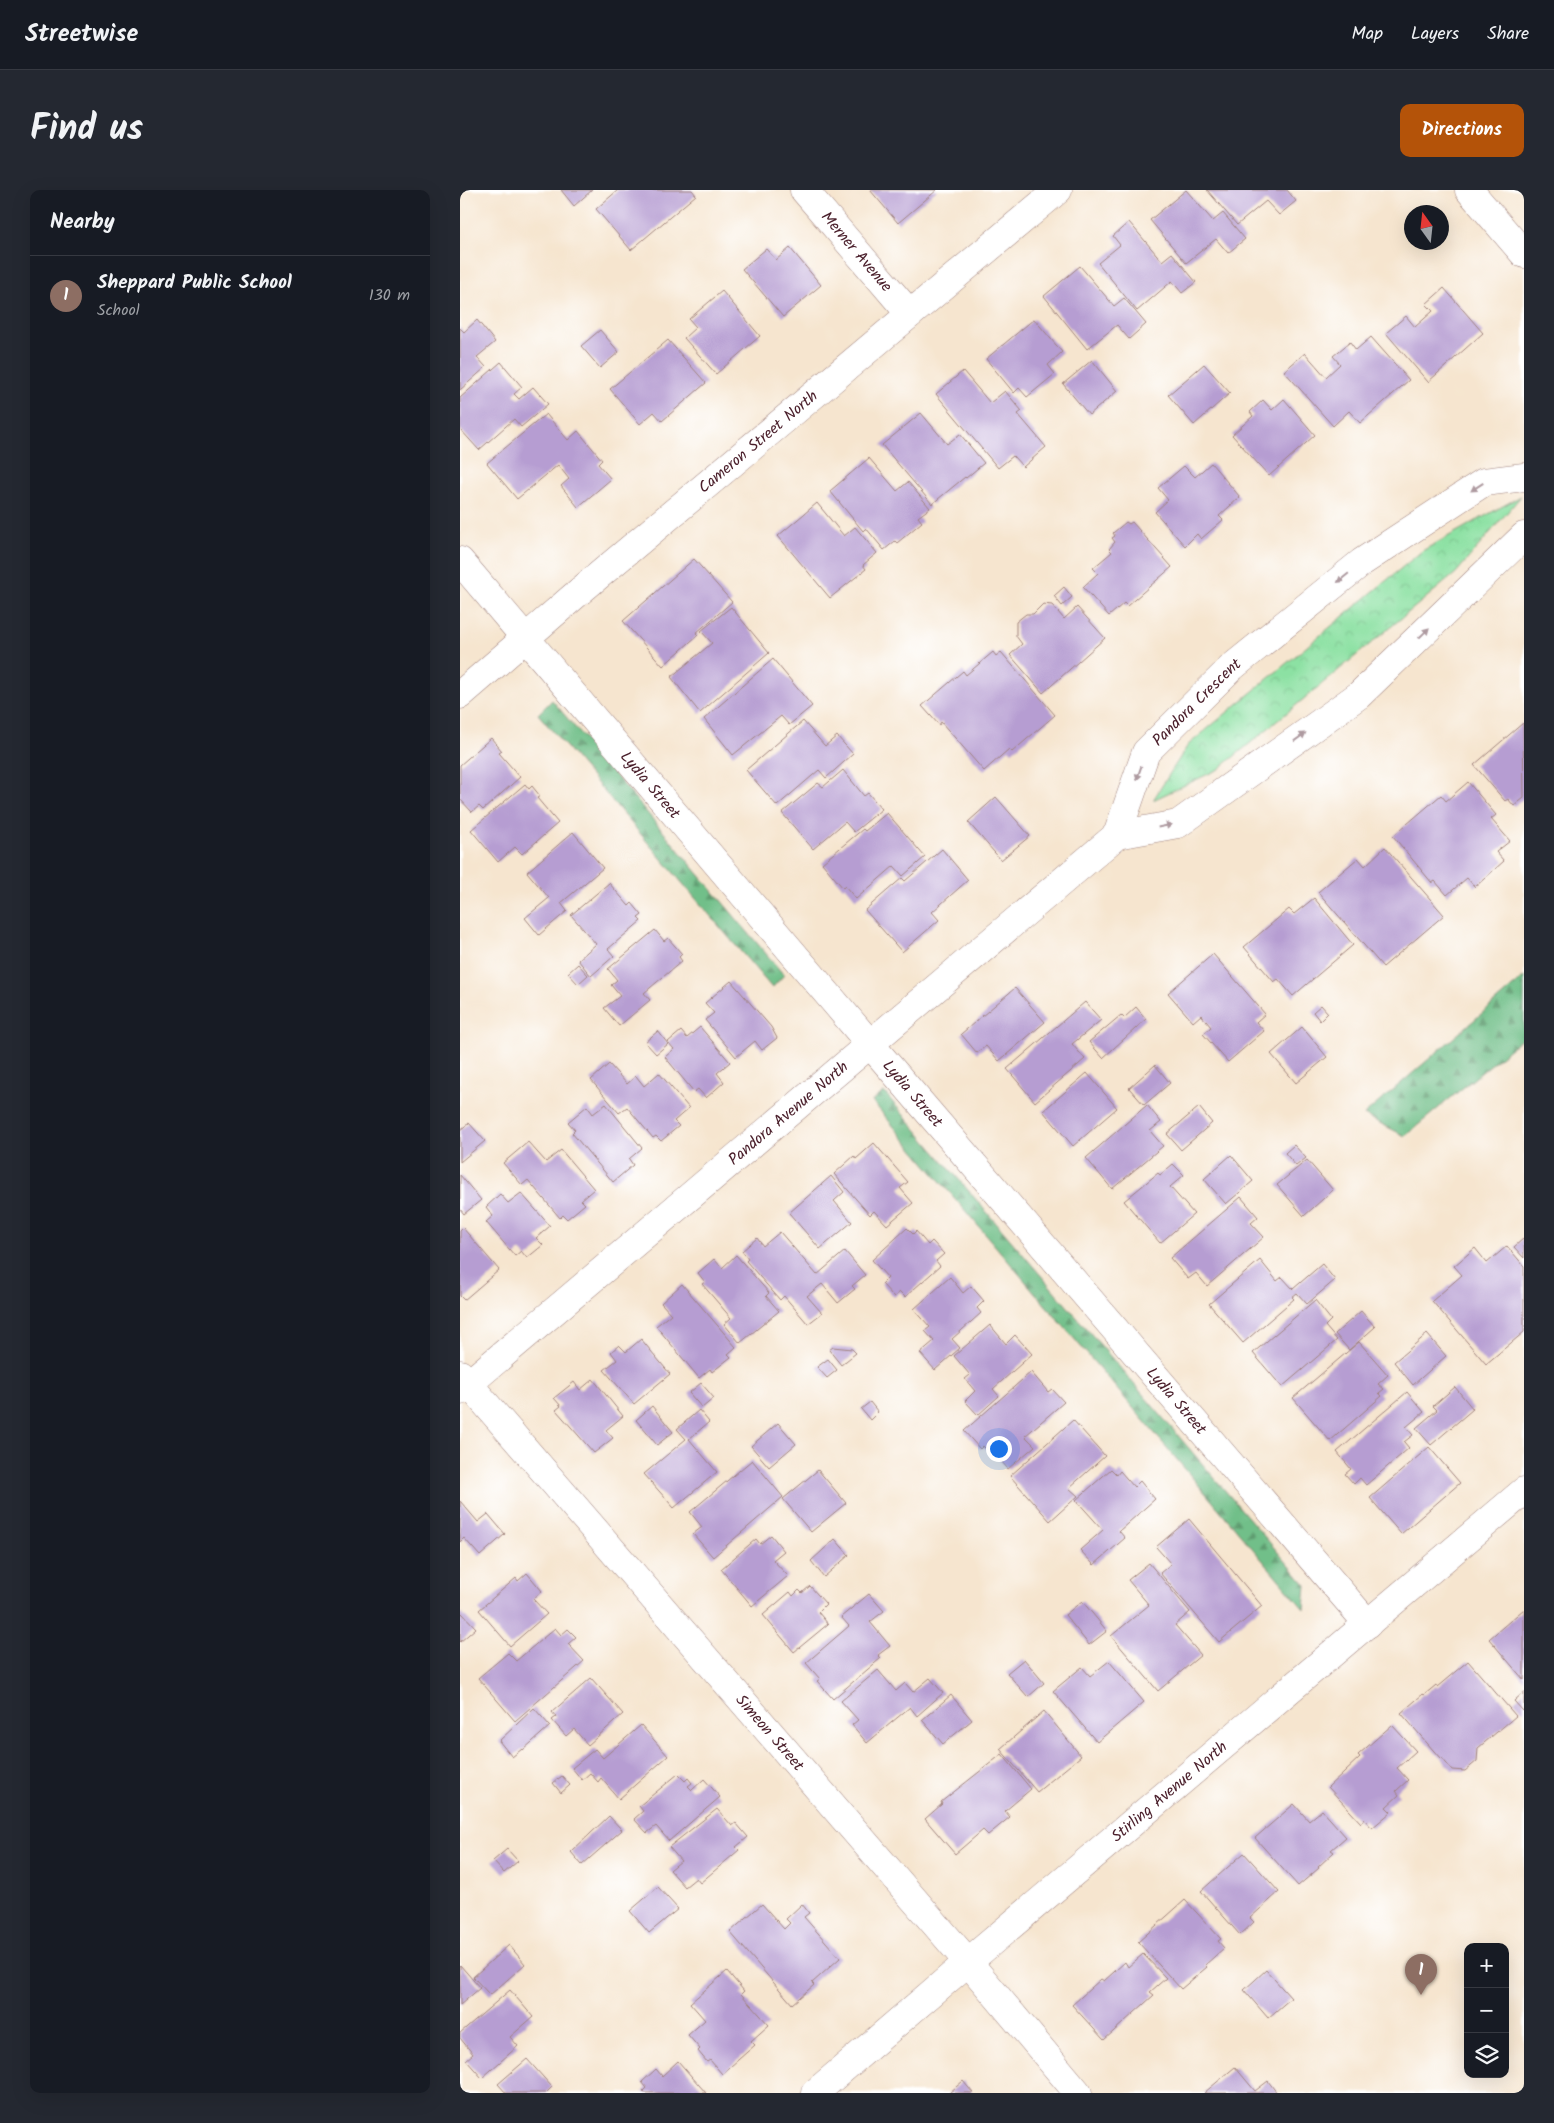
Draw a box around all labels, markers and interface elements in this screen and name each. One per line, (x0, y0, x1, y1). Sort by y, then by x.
text: Streetwise (25, 15, 138, 54)
text: Map (1352, 20, 1383, 49)
text: Layers (1411, 20, 1459, 49)
text: Share (1487, 20, 1529, 49)
text: Find us (30, 102, 143, 158)
button: Directions (1400, 104, 1524, 157)
north arrow (1404, 205, 1449, 250)
text: Nearby (50, 206, 115, 239)
street label: Merner Avenue (815, 206, 899, 298)
text: Sheppard Public School (97, 268, 292, 298)
text: 1 (64, 283, 68, 308)
text: 130 m (369, 283, 410, 308)
text: School (97, 298, 140, 323)
street label: Cameron Street North (693, 384, 823, 500)
one-way arrow (1470, 482, 1484, 492)
one-way arrow (1336, 572, 1349, 583)
one-way arrow (1417, 627, 1429, 639)
street label: Pandora Crescent (1146, 651, 1247, 752)
one-way arrow (1293, 732, 1307, 742)
street label: Lydia Street (614, 746, 687, 825)
one-way arrow (1135, 766, 1143, 781)
one-way arrow (1158, 822, 1174, 830)
street label: Lydia Street (876, 1054, 950, 1134)
street label: Pandora Avenue North (723, 1055, 854, 1172)
street label: Lydia Street (1140, 1361, 1213, 1441)
your location (986, 1436, 1012, 1462)
street label: Simeon Street (729, 1689, 811, 1777)
street label: Stirling Avenue North (1105, 1735, 1233, 1848)
map controls (1464, 1943, 1509, 2078)
button: + (1464, 1943, 1509, 1988)
pin: 1 (1405, 1954, 1437, 1995)
button: − (1464, 1988, 1509, 2033)
button: layers (1464, 2033, 1509, 2078)

